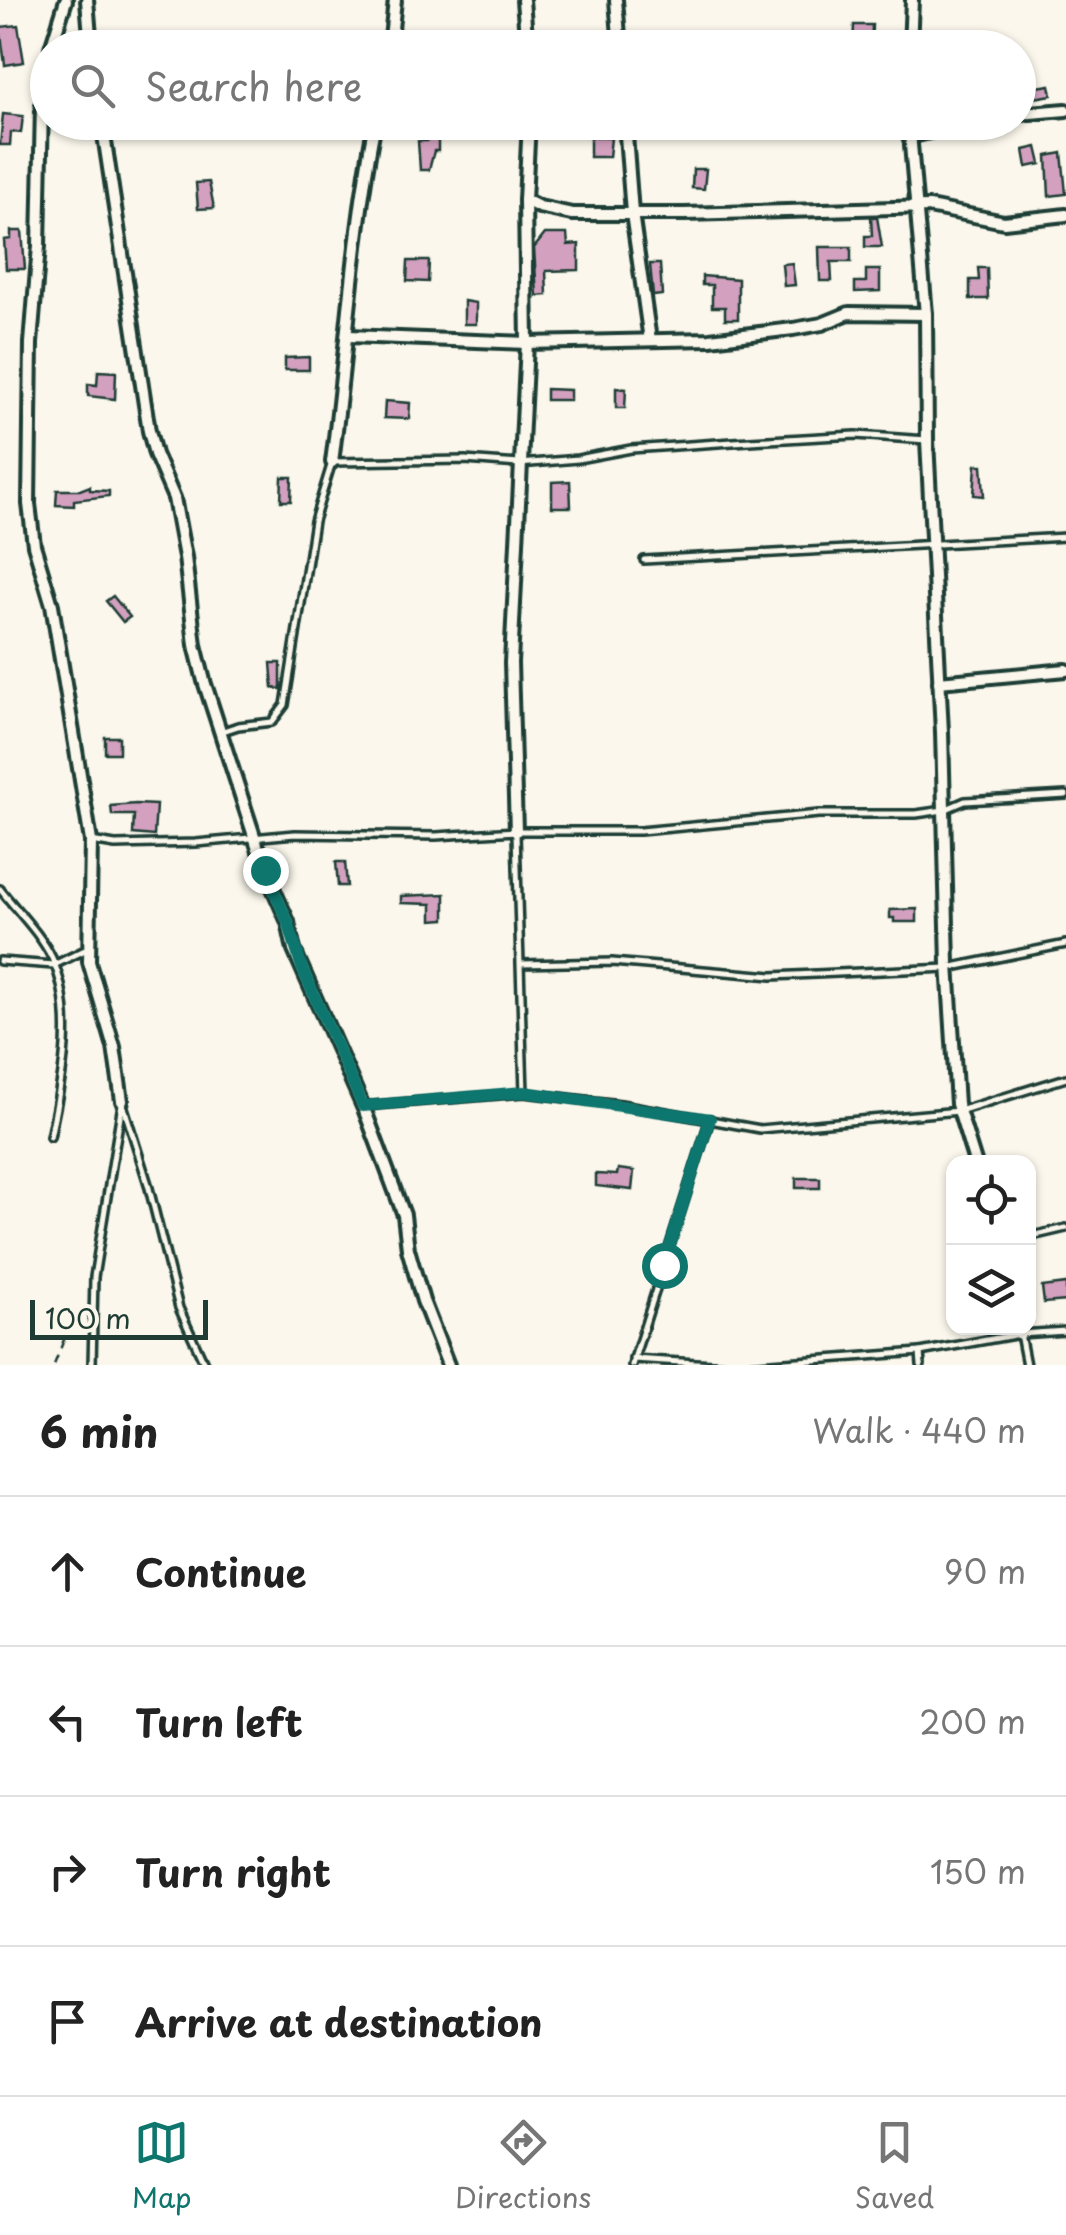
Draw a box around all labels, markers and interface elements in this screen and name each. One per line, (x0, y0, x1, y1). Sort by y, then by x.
search box (30, 30, 1036, 140)
text: Search here (145, 57, 362, 114)
icon: search (65, 58, 120, 113)
route end (243, 848, 289, 894)
map controls (946, 1155, 1036, 1335)
button: locate (946, 1155, 1036, 1245)
route start (642, 1243, 688, 1289)
button: layers (946, 1245, 1036, 1335)
scale bar (30, 1295, 208, 1340)
text: 100 m (45, 1296, 131, 1339)
text: 6 min (40, 1399, 159, 1462)
text: Walk · 440 m (813, 1406, 1026, 1454)
text: Continue (135, 1543, 306, 1600)
icon: ahead (40, 1544, 95, 1599)
text: 90 m (944, 1547, 1026, 1595)
text: Turn left (135, 1693, 303, 1750)
icon: left (40, 1694, 95, 1749)
text: 200 m (919, 1697, 1026, 1745)
text: Turn right (135, 1843, 331, 1900)
icon: right (40, 1844, 95, 1899)
text: 150 m (930, 1847, 1026, 1895)
text: Arrive at destination (135, 1993, 543, 2050)
icon: arrive (40, 1994, 95, 2049)
tab: Map (132, 2115, 192, 2218)
tab: Directions (455, 2115, 591, 2218)
tab: Saved (855, 2115, 934, 2218)

